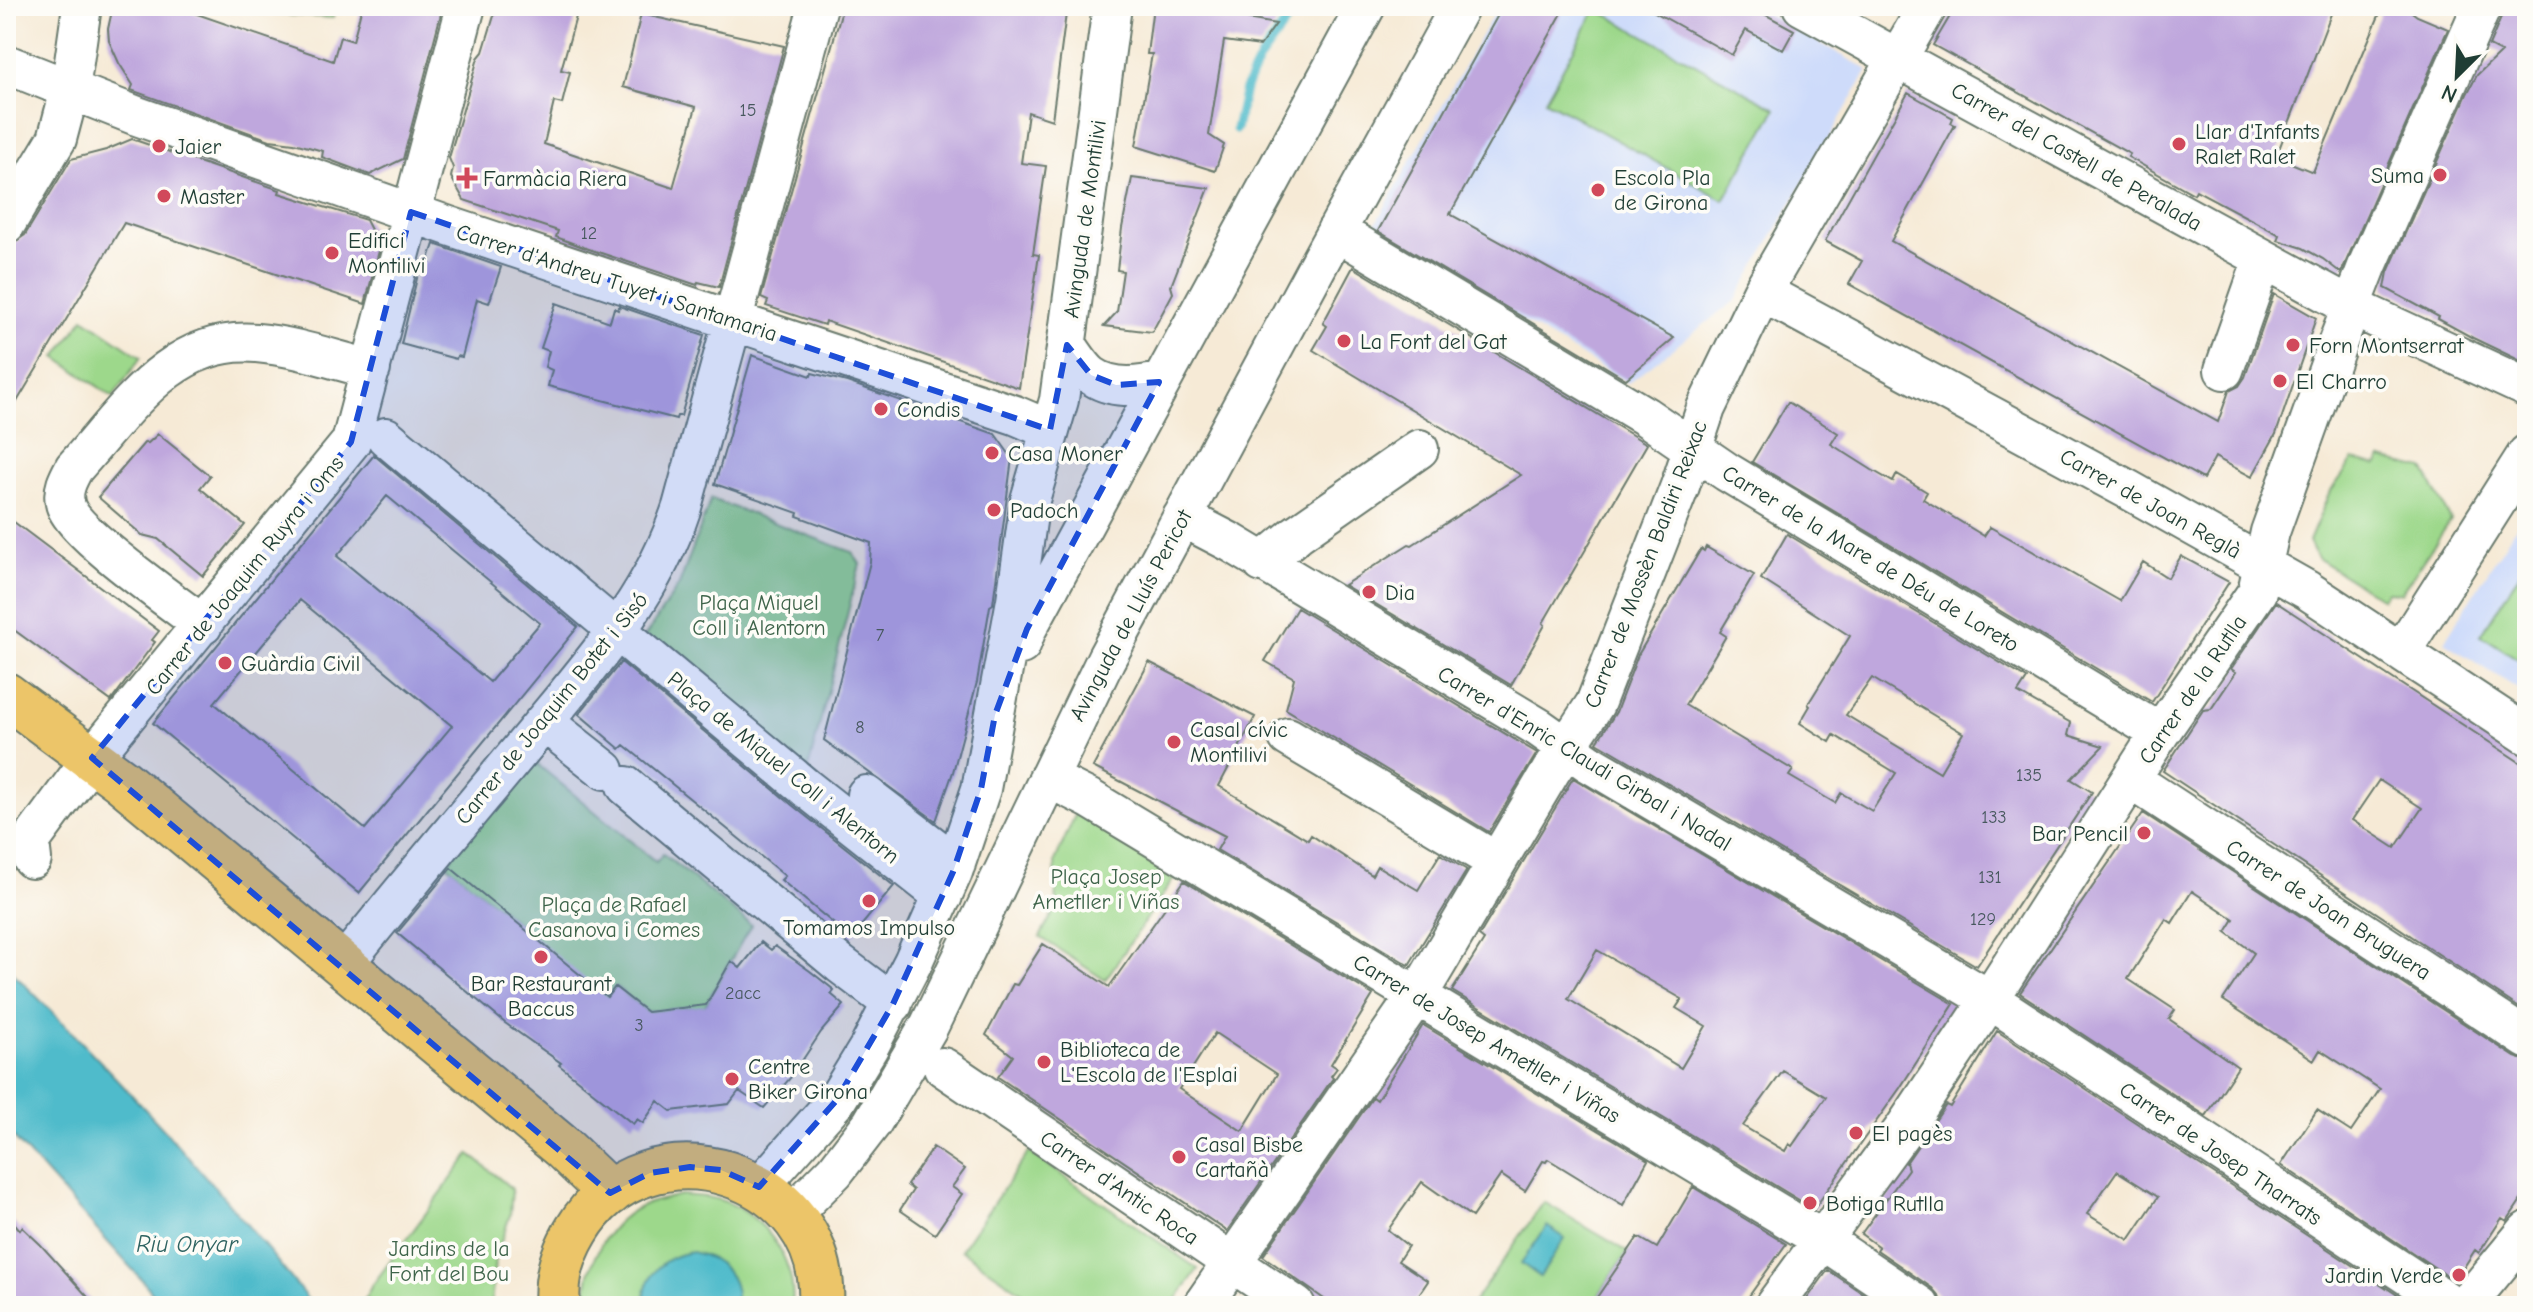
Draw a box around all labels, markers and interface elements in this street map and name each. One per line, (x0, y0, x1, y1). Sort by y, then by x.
north arrow (2417, 36, 2497, 116)
street label: Carrer del Castell de Peralada (1947, 77, 2207, 237)
text: N (2437, 79, 2461, 108)
house number: 15 (740, 100, 756, 121)
street label: Avinguda de Montilivi (1058, 118, 1112, 320)
place label: Llar d'Infants Ralet Ralet (2195, 119, 2320, 170)
place label: Jaier (175, 134, 221, 160)
marker: Llar d'Infants Ralet Ralet (2170, 135, 2188, 153)
marker: Jaier (150, 137, 168, 155)
place label: Suma (2371, 163, 2424, 189)
place label: Escola Pla de Girona (1614, 165, 1711, 216)
place label: Farmàcia Riera (483, 166, 627, 192)
marker: Suma (2431, 166, 2449, 184)
marker: Farmàcia Riera (458, 169, 476, 187)
marker: Escola Pla de Girona (1589, 181, 1607, 199)
place label: Master (180, 184, 245, 210)
marker: Master (155, 187, 173, 205)
street label: Carrer d'Andreu Tuyet i Santamaria (453, 219, 781, 347)
house number: 12 (581, 223, 597, 244)
place label: Edifici Montilivi (348, 228, 426, 279)
marker: Edifici Montilivi (323, 244, 341, 262)
place label: La Font del Gat (1360, 329, 1507, 355)
marker: La Font del Gat (1335, 332, 1353, 350)
place label: Forn Montserrat (2309, 333, 2464, 359)
marker: Forn Montserrat (2284, 336, 2302, 354)
place label: El Charro (2296, 369, 2387, 395)
marker: El Charro (2271, 372, 2289, 390)
place label: Condis (897, 397, 960, 423)
marker: Condis (872, 400, 890, 418)
street label: Carrer de Mossèn Baldiri Reixac (1579, 416, 1713, 712)
place label: Casa Moner (1008, 441, 1123, 467)
street label: Carrer de Joan Reglà (2055, 443, 2246, 565)
marker: Casa Moner (983, 444, 1001, 462)
street label: Carrer de Joaquim Ruyra i Oms (140, 451, 349, 700)
street label: Carrer de la Mare de Déu de Loreto (1717, 460, 2024, 658)
place label: Padoch (1010, 498, 1078, 524)
marker: Padoch (985, 501, 1003, 519)
street label: Avinguda de Lluís Pericot (1064, 505, 1198, 726)
place label: Dia (1385, 580, 1415, 606)
marker: Dia (1360, 583, 1378, 601)
street label: Carrer de Joaquim Botet i Sisó (450, 587, 653, 830)
park label: Plaça Miquel Coll i Alentorn (692, 590, 826, 641)
street label: Carrer de la Rutlla (2133, 610, 2252, 769)
house number: 7 (876, 625, 885, 646)
place label: Guàrdia Civil (241, 651, 360, 677)
marker: Guàrdia Civil (216, 654, 234, 672)
street label: Carrer d'Enric Claudi Girbal i Nadal (1433, 661, 1736, 857)
street label: Plaça de Miquel Coll i Alentorn (662, 666, 904, 869)
house number: 8 (855, 717, 865, 738)
place label: Casal cívic Montilivi (1190, 717, 1288, 768)
marker: Casal cívic Montilivi (1165, 733, 1183, 751)
house number: 135 (2016, 765, 2042, 786)
house number: 133 (1981, 807, 2007, 828)
place label: Bar Pencil (2032, 821, 2128, 847)
marker: Bar Pencil (2135, 824, 2153, 842)
street label: Carrer de Joan Bruguera (2221, 834, 2436, 986)
park label: Plaça Josep Ametller i Viñas (1033, 864, 1179, 915)
house number: 131 (1978, 867, 2002, 888)
park label: Plaça de Rafael Casanova i Comes (528, 892, 700, 943)
marker: Tomamos Impulso (860, 892, 878, 910)
house number: 129 (1970, 909, 1996, 930)
place label: Tomamos Impulso (783, 915, 955, 941)
marker: Bar Restaurant Baccus (532, 948, 550, 966)
street label: Carrer de Josep Ametller i Viñas (1348, 949, 1625, 1129)
place label: Bar Restaurant Baccus (471, 971, 612, 1022)
house number: 2acc (725, 983, 761, 1004)
house number: 3 (634, 1015, 644, 1036)
place label: Biblioteca de L'Escola de l'Esplai (1060, 1037, 1238, 1088)
marker: Biblioteca de L'Escola de l'Esplai (1035, 1053, 1053, 1071)
place label: Centre Biker Girona (748, 1054, 868, 1105)
marker: Centre Biker Girona (723, 1070, 741, 1088)
street label: Carrer de Josep Tharrats (2114, 1076, 2326, 1231)
place label: El pagès (1872, 1121, 1952, 1147)
marker: El pagès (1847, 1124, 1865, 1142)
street label: Carrer d'Antic Roca (1035, 1125, 1204, 1251)
place label: Casal Bisbe Cartañà (1195, 1132, 1303, 1183)
marker: Casal Bisbe Cartañà (1170, 1148, 1188, 1166)
place label: Botiga Rutlla (1826, 1191, 1944, 1217)
marker: Botiga Rutlla (1801, 1194, 1819, 1212)
water label: Riu Onyar (136, 1230, 239, 1258)
park label: Jardins de la Font del Bou (388, 1236, 510, 1287)
place label: Jardin Verde (2325, 1263, 2443, 1289)
marker: Jardin Verde (2450, 1266, 2468, 1284)

